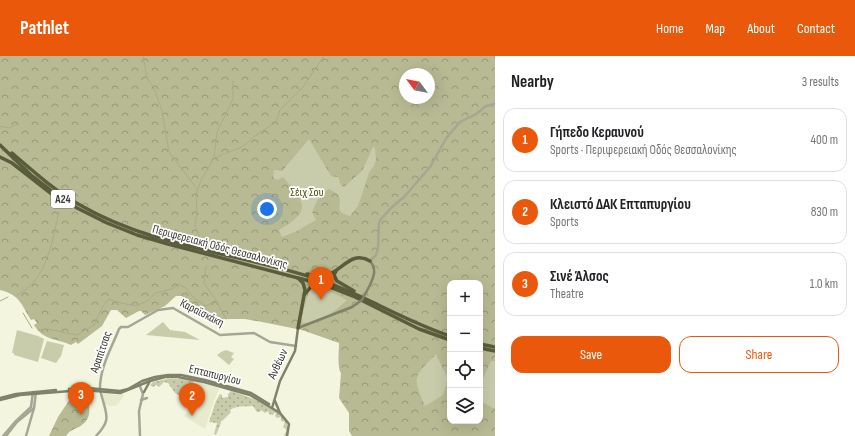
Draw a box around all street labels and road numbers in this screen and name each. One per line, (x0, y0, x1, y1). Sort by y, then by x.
road number: Α24 (51, 190, 75, 208)
street label: Περιφερειακή Οδός Θεσσαλονίκης (151, 222, 290, 272)
street label: Καραϊσκάκη (177, 296, 227, 330)
street label: Αραπίτσας (87, 329, 115, 376)
street label: Ανθέων (264, 346, 292, 382)
street label: Επταπυργίου (187, 361, 243, 389)

